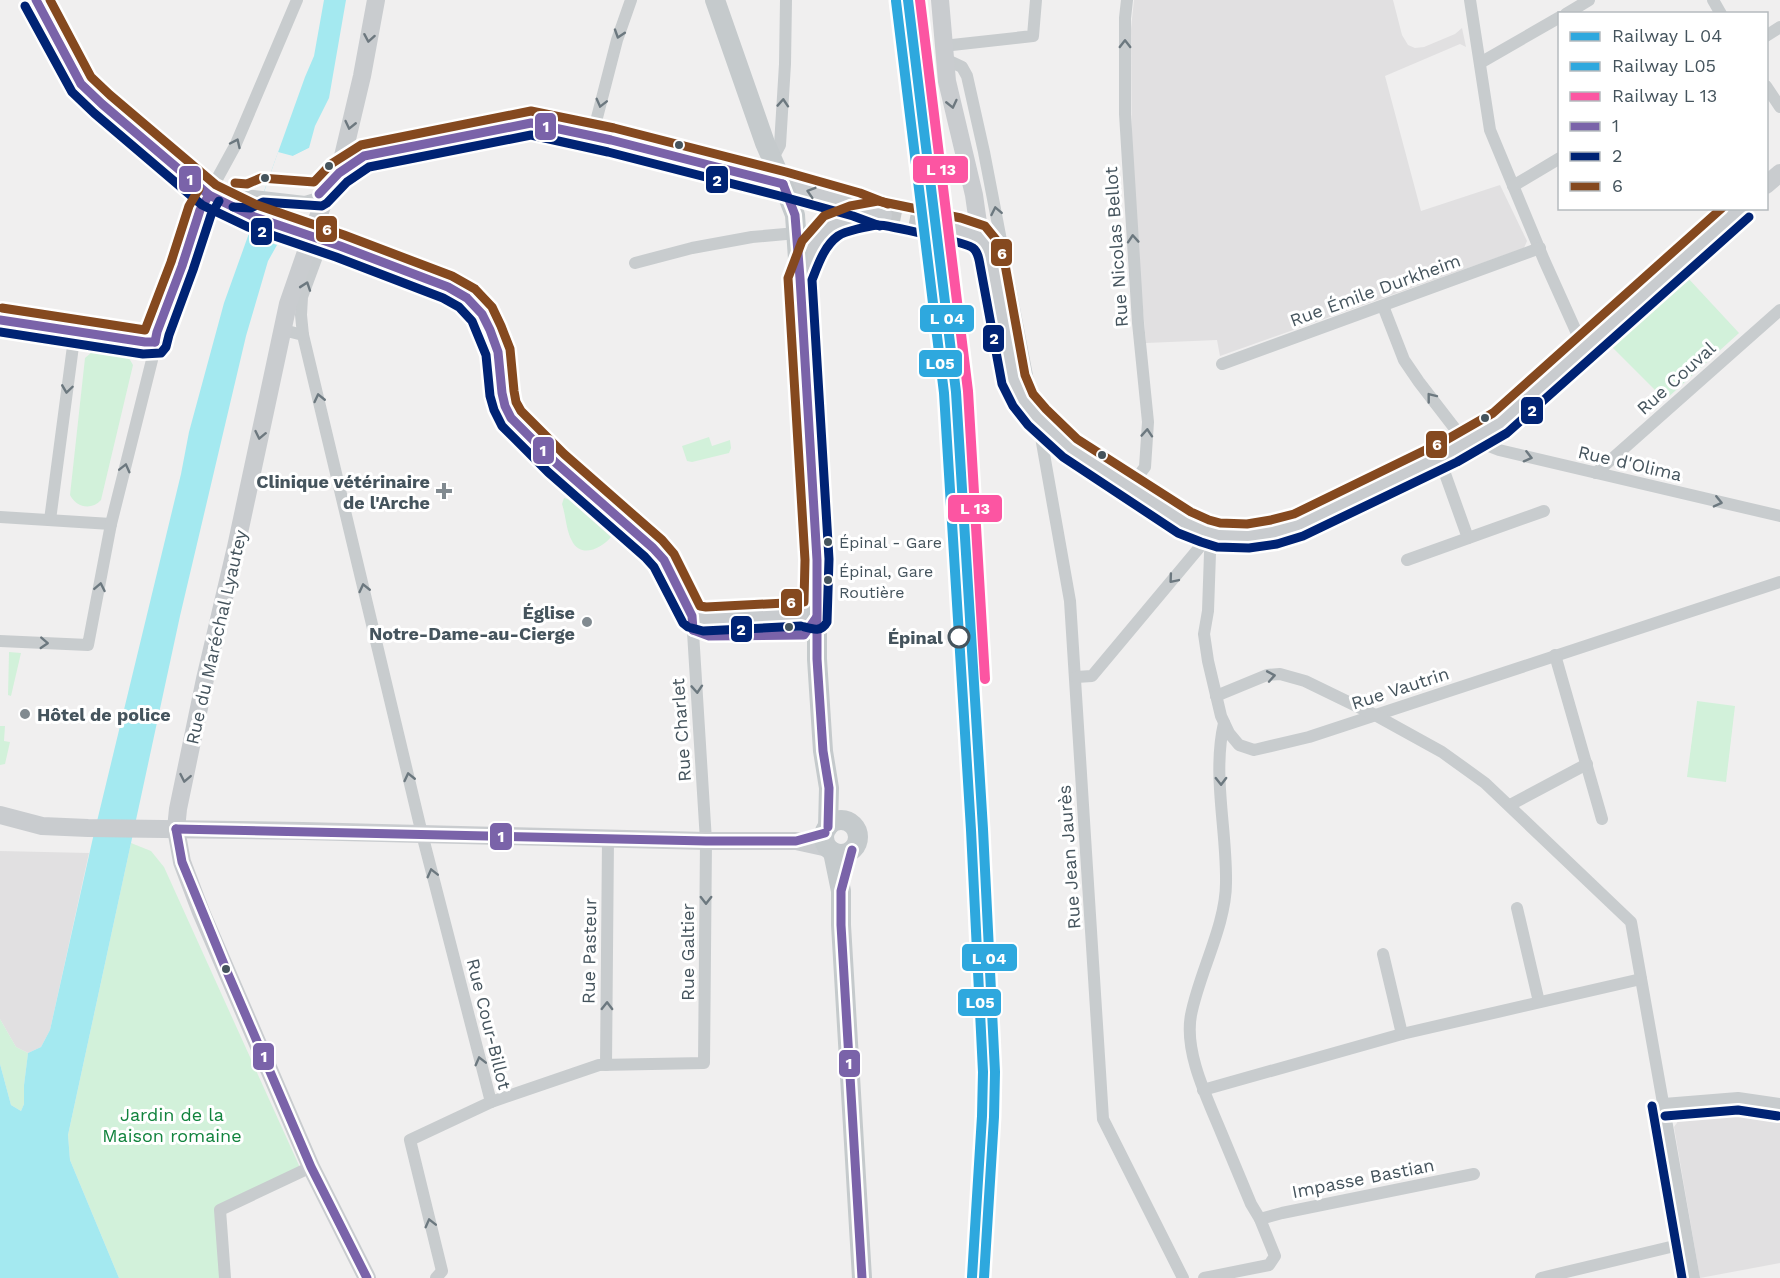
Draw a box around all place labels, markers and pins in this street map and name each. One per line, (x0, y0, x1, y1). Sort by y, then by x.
unlabelled marker (673, 139, 685, 151)
unlabelled marker (323, 160, 335, 172)
unlabelled marker (259, 172, 271, 184)
unlabelled marker (1479, 412, 1491, 424)
unlabelled marker (1096, 449, 1108, 461)
place label: Clinique vétérinaire de l'Arche (256, 471, 430, 513)
marker: Clinique vétérinaire de l'Arche (435, 482, 453, 500)
place label: Épinal - Gare (839, 533, 942, 552)
marker: Épinal - Gare (822, 536, 834, 548)
place label: Épinal, Gare Routière (839, 562, 933, 602)
marker: Épinal, Gare Routière (822, 574, 834, 586)
place label: Église Notre-Dame-au-Cierge (369, 602, 575, 644)
marker: Église Notre-Dame-au-Cierge (580, 615, 594, 629)
unlabelled marker (783, 621, 795, 633)
marker: Épinal (948, 626, 970, 648)
place label: Épinal (888, 627, 943, 648)
place label: Hôtel de police (37, 704, 171, 725)
marker: Hôtel de police (18, 707, 32, 721)
unlabelled marker (220, 963, 232, 975)

